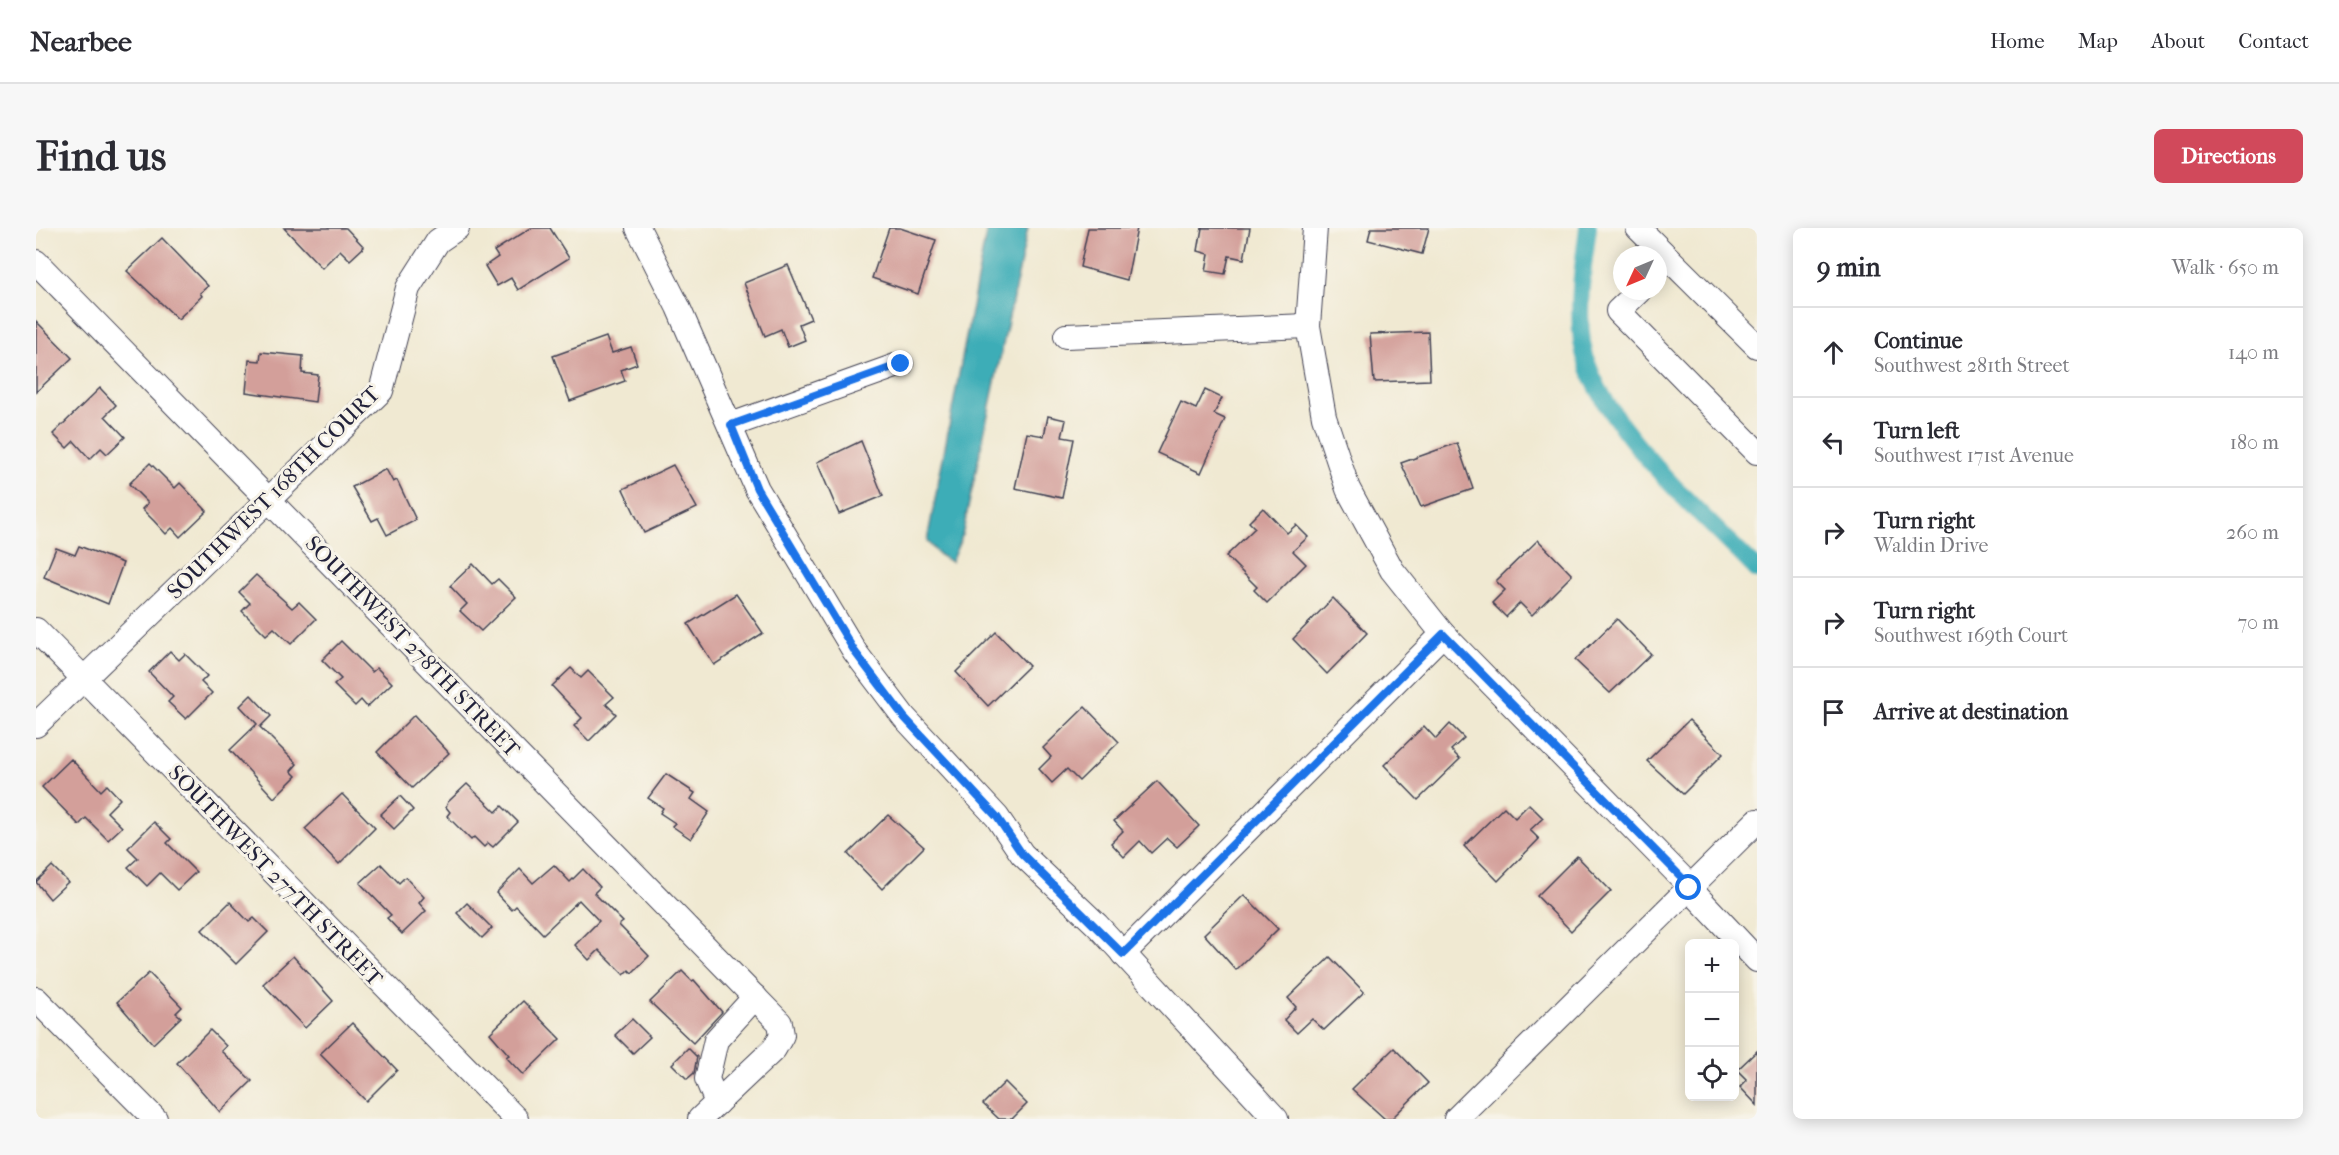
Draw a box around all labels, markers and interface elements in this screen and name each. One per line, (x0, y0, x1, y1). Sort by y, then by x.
text: Nearbee (30, 25, 132, 58)
text: Home (1990, 29, 2045, 53)
text: Map (2078, 29, 2118, 53)
text: About (2151, 29, 2205, 53)
text: Contact (2238, 29, 2309, 53)
button: Directions (2154, 129, 2303, 183)
text: Find us (36, 132, 166, 181)
north arrow (1613, 246, 1667, 300)
text: 9 min (1817, 252, 1881, 283)
text: Walk · 650 m (2172, 256, 2279, 279)
text: Continue (1874, 328, 1963, 354)
icon: ahead (1817, 336, 1850, 369)
text: 140 m (2228, 341, 2279, 364)
route end (887, 350, 913, 376)
text: Southwest 281th Street (1874, 354, 2070, 377)
street label: SOUTHWEST 168TH COURT (162, 380, 386, 605)
text: Turn left (1874, 418, 1960, 444)
icon: left (1817, 426, 1850, 459)
text: 180 m (2230, 431, 2279, 454)
text: Southwest 171st Avenue (1874, 444, 2074, 467)
text: Turn right (1874, 508, 1975, 534)
icon: right (1817, 516, 1850, 549)
text: 260 m (2226, 521, 2279, 544)
street label: SOUTHWEST 278TH STREET (300, 531, 526, 764)
text: Waldin Drive (1874, 534, 1988, 557)
text: Turn right (1874, 598, 1975, 624)
icon: right (1817, 606, 1850, 639)
text: 70 m (2237, 611, 2279, 634)
text: Southwest 169th Court (1874, 624, 2068, 647)
icon: arrive (1817, 696, 1850, 729)
text: Arrive at destination (1874, 699, 2068, 725)
street label: SOUTHWEST 277TH STREET (163, 760, 389, 992)
route start (1675, 874, 1701, 900)
map controls (1685, 939, 1739, 1101)
button: + (1685, 939, 1739, 993)
button: − (1685, 993, 1739, 1047)
button: locate (1685, 1047, 1739, 1101)

